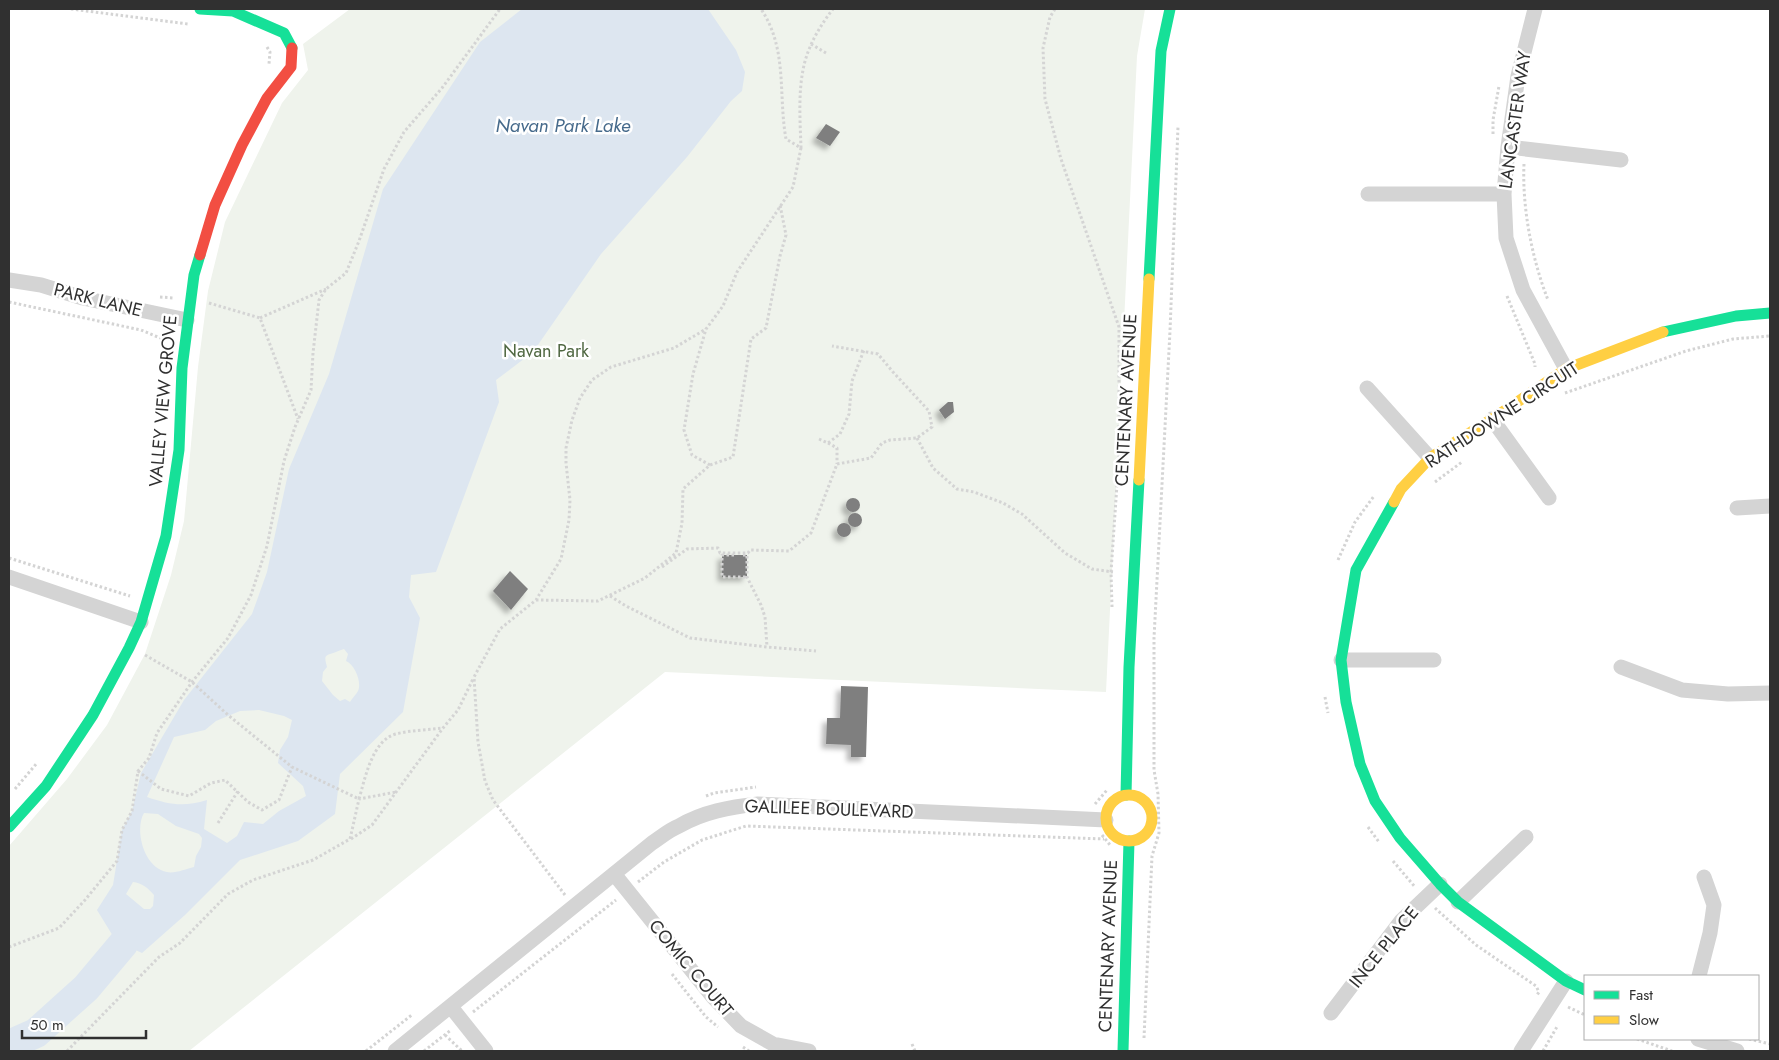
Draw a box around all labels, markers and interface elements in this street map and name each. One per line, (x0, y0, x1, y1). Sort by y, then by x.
street label: LANCASTER WAY (1492, 49, 1538, 191)
water label: Navan Park Lake (495, 112, 631, 139)
street label: PARK LANE (51, 276, 145, 324)
street label: CENTENARY AVENUE (1108, 313, 1144, 487)
street label: VALLEY VIEW GROVE (143, 314, 183, 488)
park label: Navan Park (503, 338, 589, 364)
street label: RATHDOWNE CIRCUIT (1420, 355, 1584, 474)
street label: GALILEE BOULEVARD (744, 793, 914, 825)
street label: CENTENARY AVENUE (1092, 859, 1124, 1033)
street label: INCE PLACE (1343, 901, 1425, 993)
street label: COMIC COURT (643, 914, 740, 1023)
legend (1584, 975, 1759, 1040)
text: Fast (1629, 984, 1653, 1006)
scale bar (22, 1008, 146, 1040)
text: Slow (1629, 1009, 1660, 1031)
text: 50 m (30, 1014, 64, 1036)

